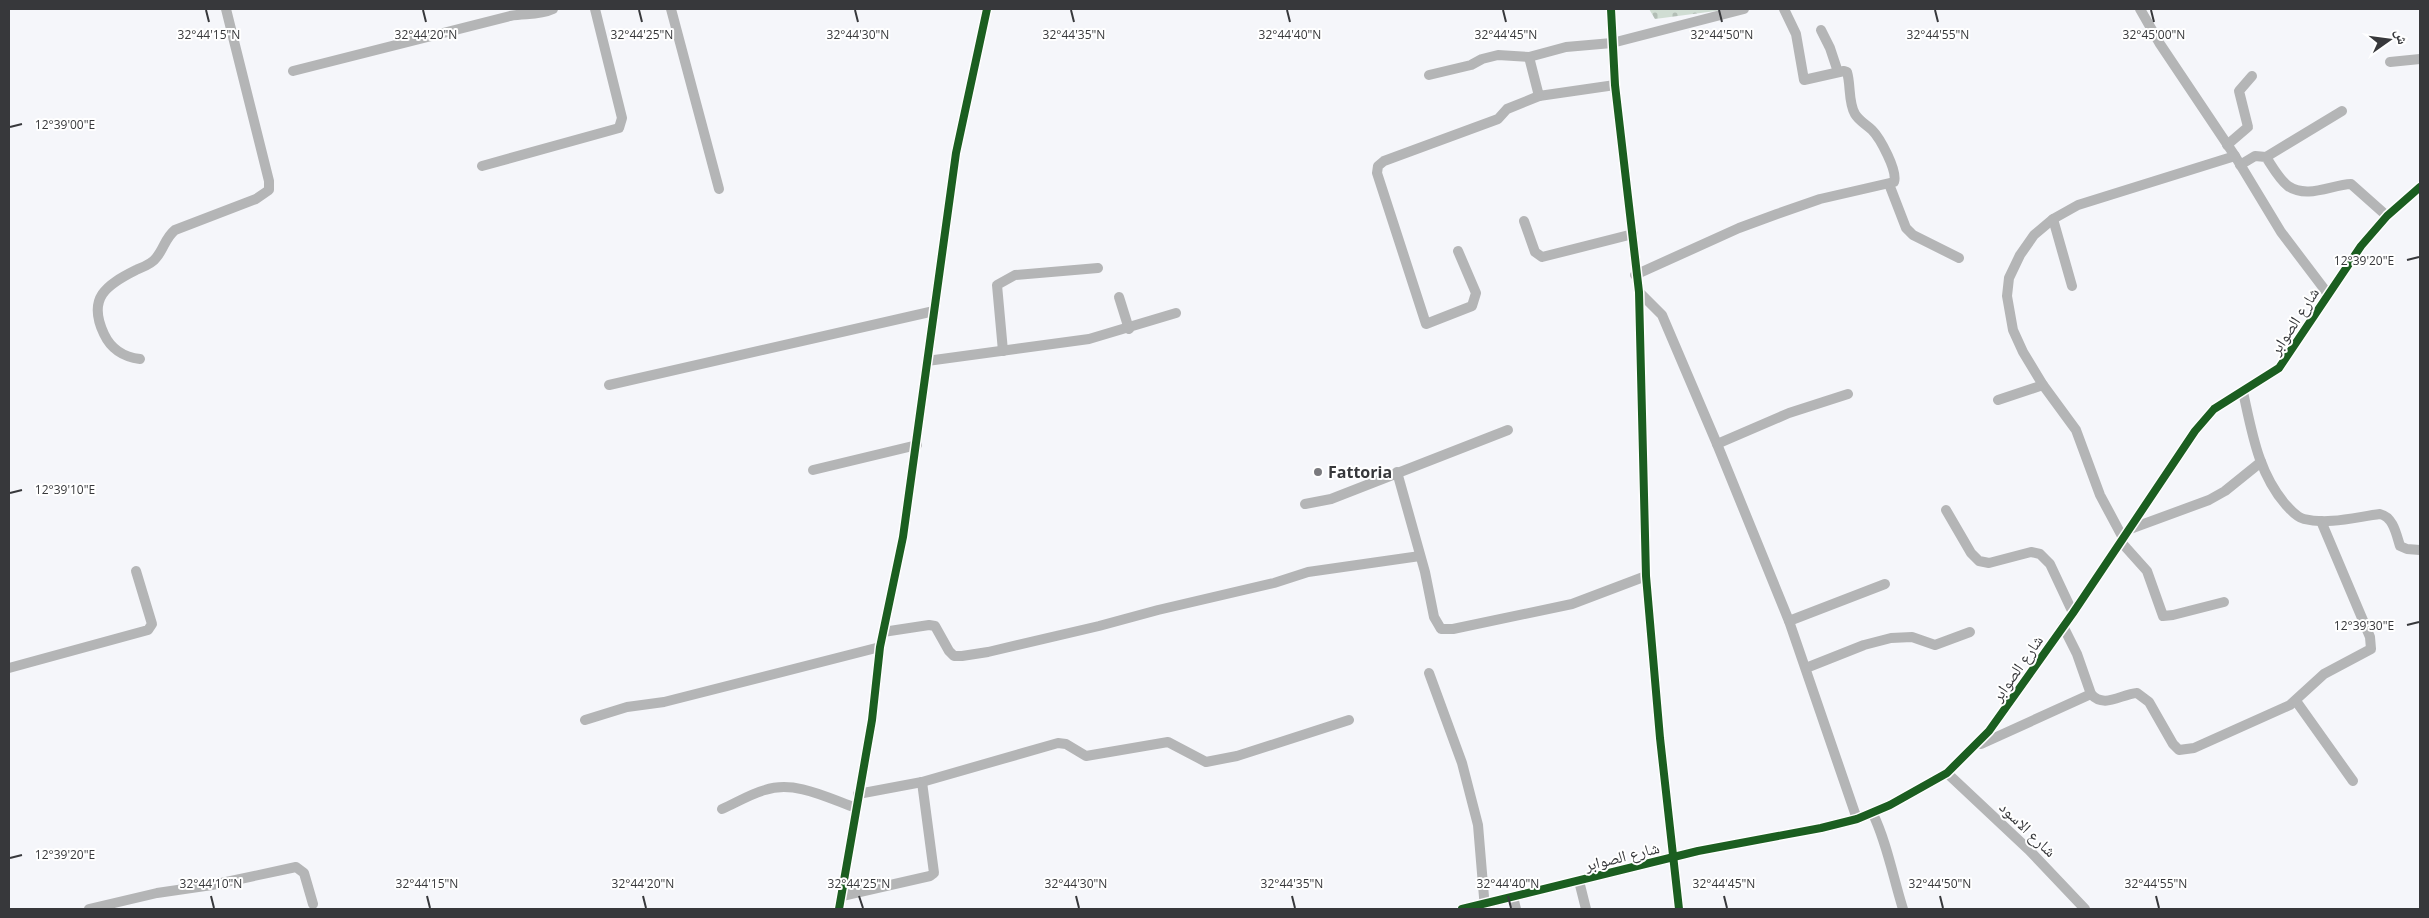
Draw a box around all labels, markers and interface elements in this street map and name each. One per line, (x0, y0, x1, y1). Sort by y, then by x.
north arrow (2364, 15, 2414, 65)
text: 32°44'15"N (178, 26, 240, 43)
text: 32°44'20"N (395, 26, 457, 43)
text: 32°44'25"N (611, 26, 673, 43)
text: 32°44'30"N (827, 26, 889, 43)
text: 32°44'35"N (1043, 26, 1105, 43)
text: 32°44'40"N (1259, 26, 1321, 43)
text: 32°44'45"N (1475, 26, 1537, 43)
text: 32°44'50"N (1691, 26, 1753, 43)
text: 32°44'55"N (1907, 26, 1969, 43)
text: 32°45'00"N (2123, 26, 2185, 43)
text: ش (2391, 27, 2413, 46)
text: 12°39'00"E (35, 116, 95, 133)
text: 12°39'20"E (2334, 252, 2394, 269)
street label: شارع الصوابر (2263, 283, 2324, 360)
place label: Fattoria (1328, 461, 1392, 483)
marker: Fattoria (1312, 466, 1324, 478)
text: 12°39'10"E (35, 481, 95, 498)
text: 12°39'30"E (2334, 617, 2394, 634)
street label: شارع الصوابر (1986, 630, 2048, 706)
street label: شارع الاسود (1995, 796, 2061, 862)
street label: شارع الصوابر (1581, 836, 1662, 876)
text: 12°39'20"E (35, 846, 95, 863)
text: 32°44'10"N (180, 875, 242, 892)
text: 32°44'15"N (396, 875, 458, 892)
text: 32°44'20"N (612, 875, 674, 892)
text: 32°44'25"N (828, 875, 890, 892)
text: 32°44'30"N (1045, 875, 1107, 892)
text: 32°44'35"N (1261, 875, 1323, 892)
text: 32°44'40"N (1477, 875, 1539, 892)
text: 32°44'45"N (1693, 875, 1755, 892)
text: 32°44'50"N (1909, 875, 1971, 892)
text: 32°44'55"N (2125, 875, 2187, 892)

